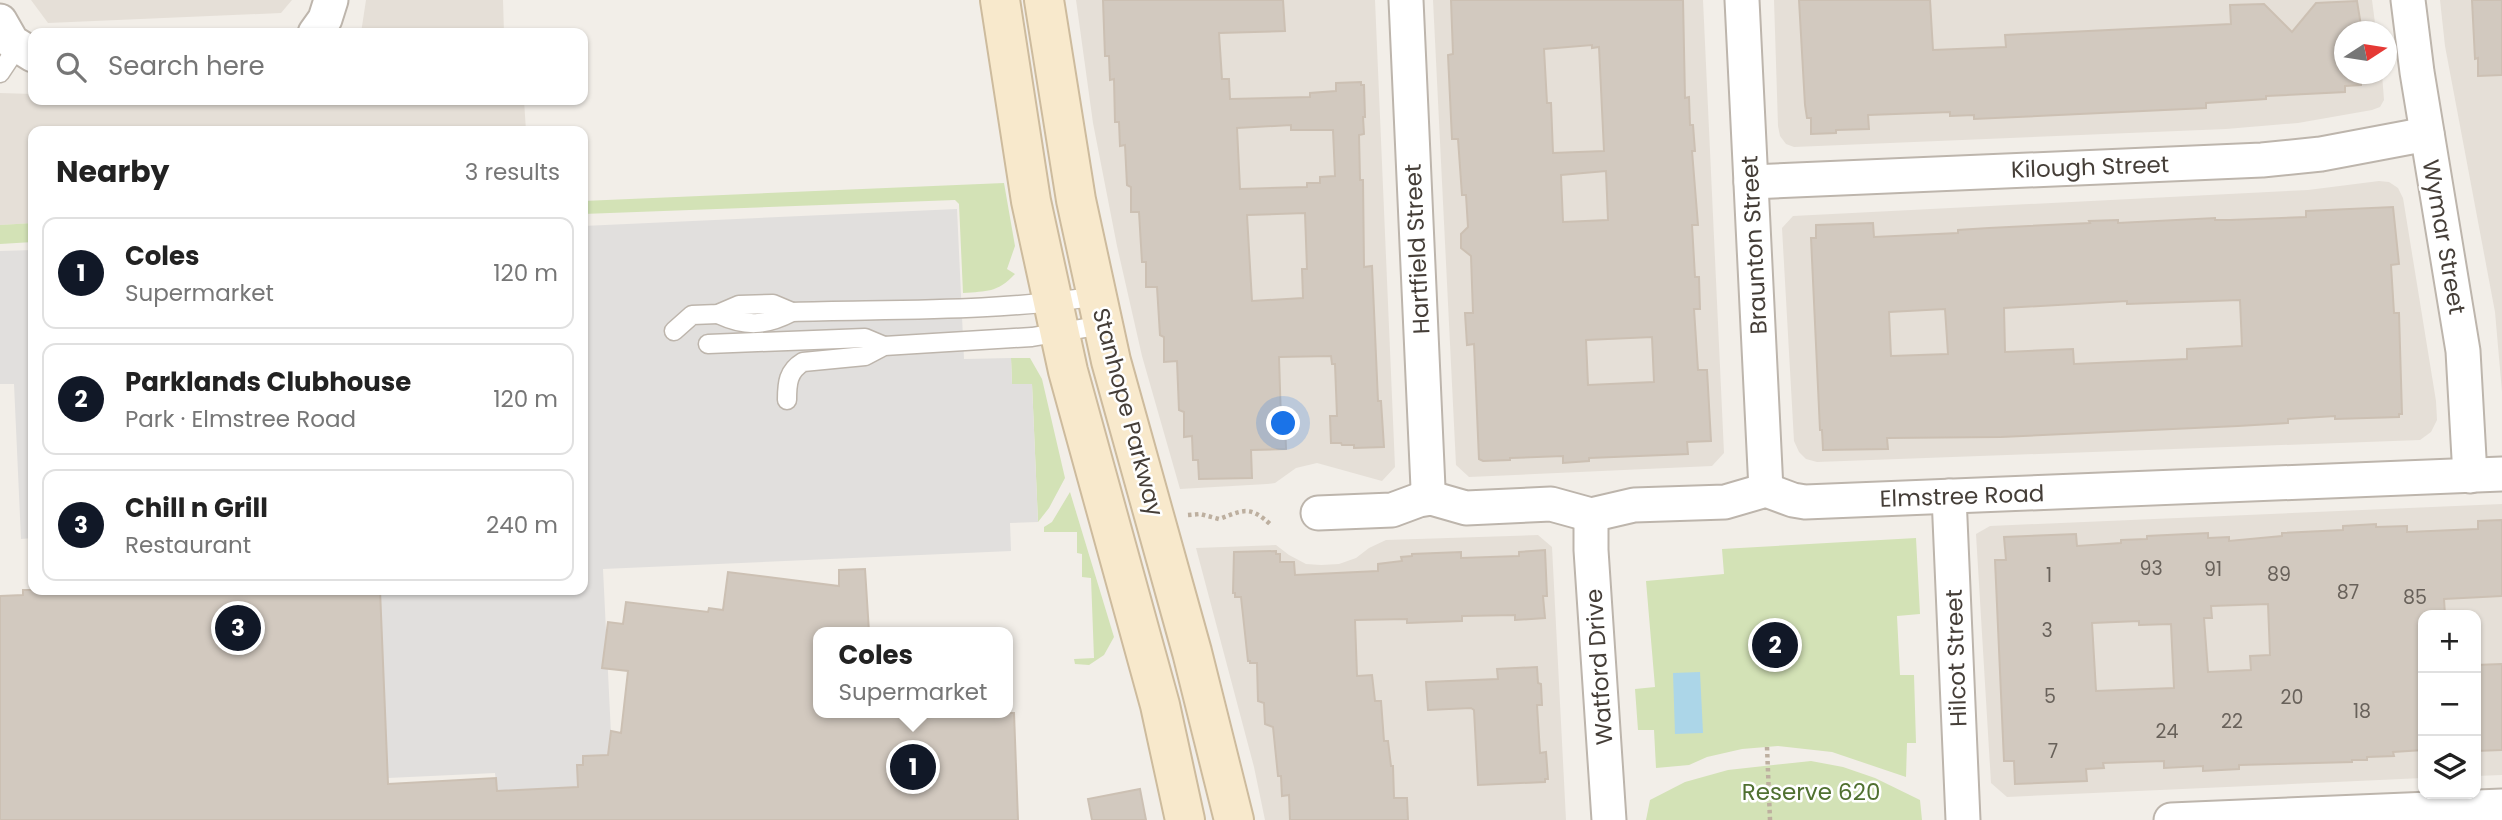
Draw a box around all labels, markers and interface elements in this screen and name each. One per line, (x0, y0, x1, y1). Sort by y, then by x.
north arrow (2334, 21, 2397, 84)
search box (28, 28, 588, 105)
icon: search (52, 48, 90, 86)
text: Search here (108, 48, 265, 84)
street label: Kilough Street (2010, 148, 2170, 186)
text: Nearby (56, 150, 170, 193)
street label: Braunton Street (1733, 155, 1775, 335)
text: 3 results (465, 156, 560, 188)
street label: Wymar Street (2415, 157, 2473, 317)
street label: Hartfield Street (1397, 163, 1437, 335)
text: Coles (125, 238, 200, 274)
text: 1 (77, 257, 85, 289)
text: 120 m (493, 257, 558, 289)
text: Supermarket (125, 277, 274, 309)
street label: Stanhope Parkway (1085, 304, 1171, 520)
text: Parklands Clubhouse (125, 364, 411, 400)
text: 2 (74, 383, 88, 415)
text: 120 m (493, 383, 558, 415)
text: Park · Elmstree Road (125, 403, 356, 435)
your location (1266, 406, 1300, 440)
street label: Elmstree Road (1879, 477, 2045, 515)
text: Chill n Grill (125, 490, 268, 526)
text: 3 (74, 509, 88, 541)
text: 240 m (486, 509, 558, 541)
text: Restaurant (125, 529, 251, 561)
house number: 93 (2139, 555, 2163, 582)
house number: 91 (2204, 556, 2222, 583)
house number: 89 (2267, 561, 2291, 588)
house number: 1 (2046, 562, 2052, 589)
house number: 87 (2337, 579, 2359, 606)
house number: 85 (2403, 584, 2427, 611)
street label: Watford Drive (1578, 588, 1620, 746)
street label: Hilcot Street (1938, 589, 1974, 727)
pin: 3 (215, 602, 261, 654)
map controls (2418, 610, 2481, 799)
button: + (2418, 610, 2481, 673)
house number: 3 (2041, 617, 2053, 644)
pin: 2 (1752, 619, 1798, 671)
popup (813, 627, 1013, 718)
text: Coles (839, 637, 913, 673)
button: − (2418, 673, 2481, 736)
text: Supermarket (839, 676, 987, 708)
house number: 5 (2044, 683, 2056, 710)
house number: 20 (2281, 684, 2303, 711)
house number: 18 (2353, 698, 2371, 725)
house number: 22 (2221, 708, 2243, 735)
house number: 24 (2156, 718, 2178, 745)
button: layers (2418, 736, 2481, 799)
house number: 7 (2048, 738, 2058, 765)
pin: 1 (890, 741, 936, 793)
park label: Reserve 620 (1742, 776, 1880, 808)

